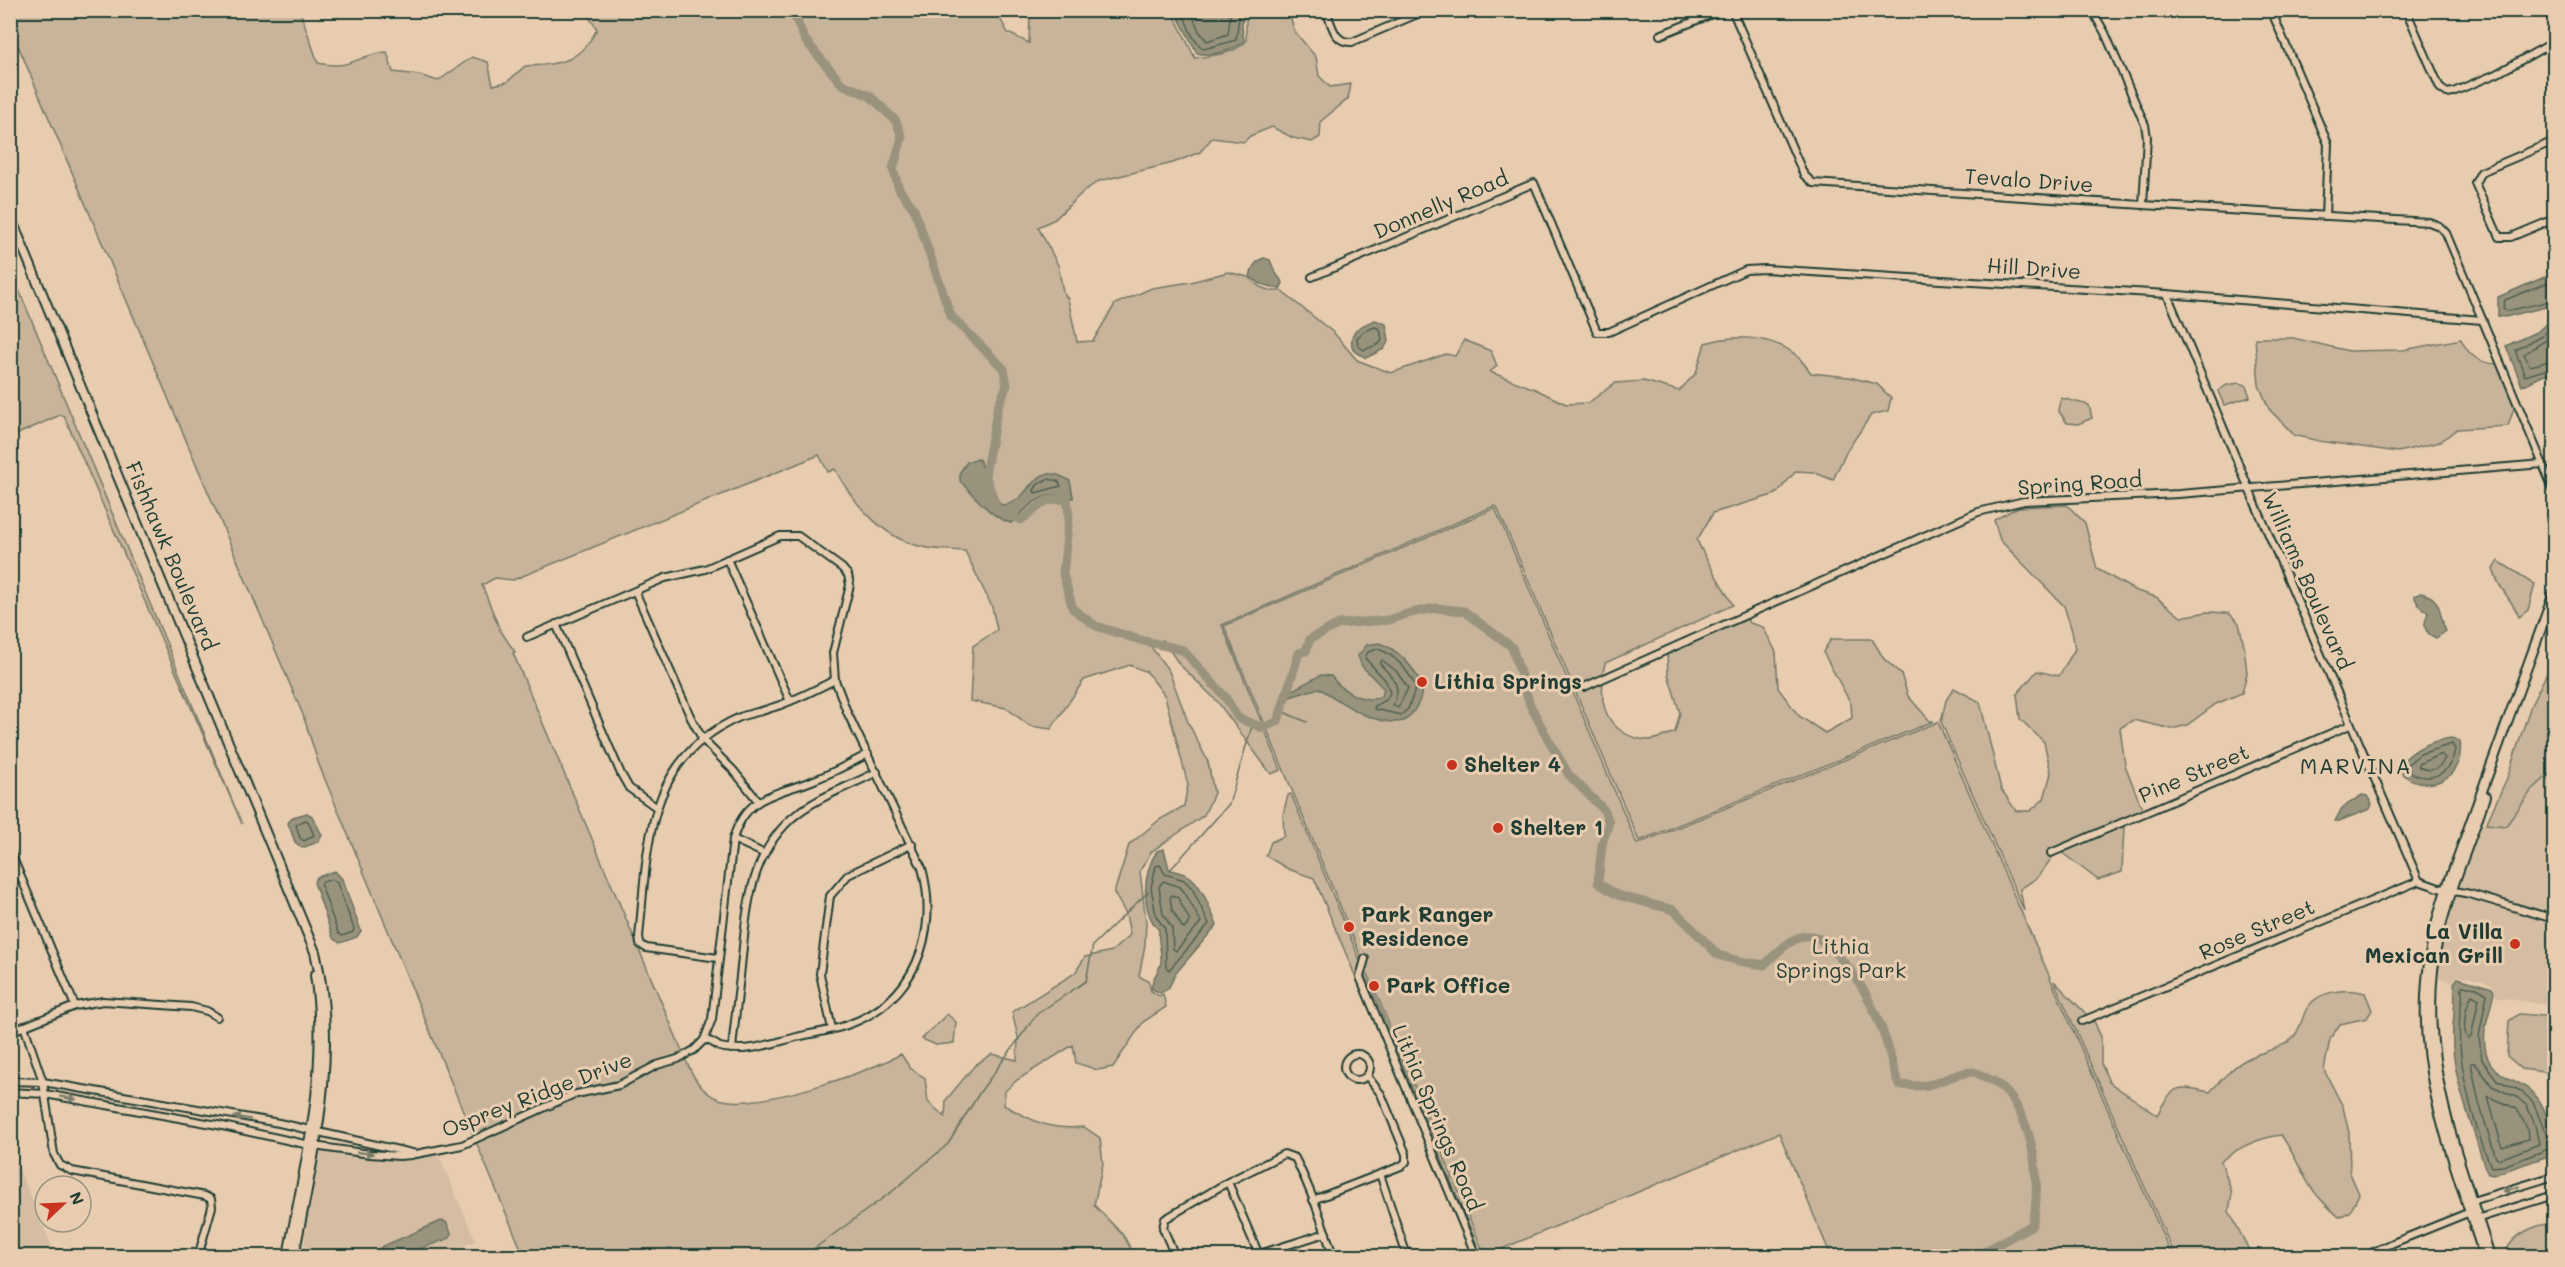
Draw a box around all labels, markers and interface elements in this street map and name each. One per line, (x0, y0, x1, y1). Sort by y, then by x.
street label: Tevalo Drive (1964, 162, 2094, 197)
street label: Donnelly Road (1369, 163, 1512, 244)
street label: Hill Drive (1986, 251, 2082, 284)
street label: Fishhawk Boulevard (120, 457, 224, 654)
street label: Spring Road (2017, 465, 2143, 500)
street label: Williams Boulevard (2257, 487, 2360, 674)
place label: Lithia Springs (1434, 667, 1582, 694)
marker: Lithia Springs (1415, 675, 1429, 689)
street label: Pine Street (2134, 737, 2253, 808)
place label: Shelter 4 (1464, 750, 1561, 777)
district label: MARVINA (2300, 751, 2412, 780)
marker: Shelter 4 (1445, 758, 1459, 772)
place label: Shelter 1 (1510, 813, 1603, 840)
marker: Shelter 1 (1491, 821, 1505, 835)
street label: Rose Street (2195, 892, 2318, 965)
place label: Park Ranger Residence (1361, 900, 1494, 951)
place label: La Villa Mexican Grill (2365, 917, 2503, 968)
marker: Park Ranger Residence (1342, 920, 1356, 934)
park label: Lithia Springs Park (1776, 932, 1906, 983)
marker: La Villa Mexican Grill (2508, 937, 2522, 951)
place label: Park Office (1386, 971, 1510, 998)
marker: Park Office (1367, 979, 1381, 993)
street label: Lithia Springs Road (1387, 1020, 1490, 1215)
street label: Osprey Ridge Drive (438, 1045, 635, 1142)
one-way arrow (59, 1094, 78, 1103)
one-way arrow (233, 1113, 252, 1122)
one-way arrow (355, 1148, 374, 1158)
north arrow (33, 1174, 93, 1234)
one-way arrow (2502, 1185, 2520, 1194)
text: N (65, 1188, 89, 1208)

